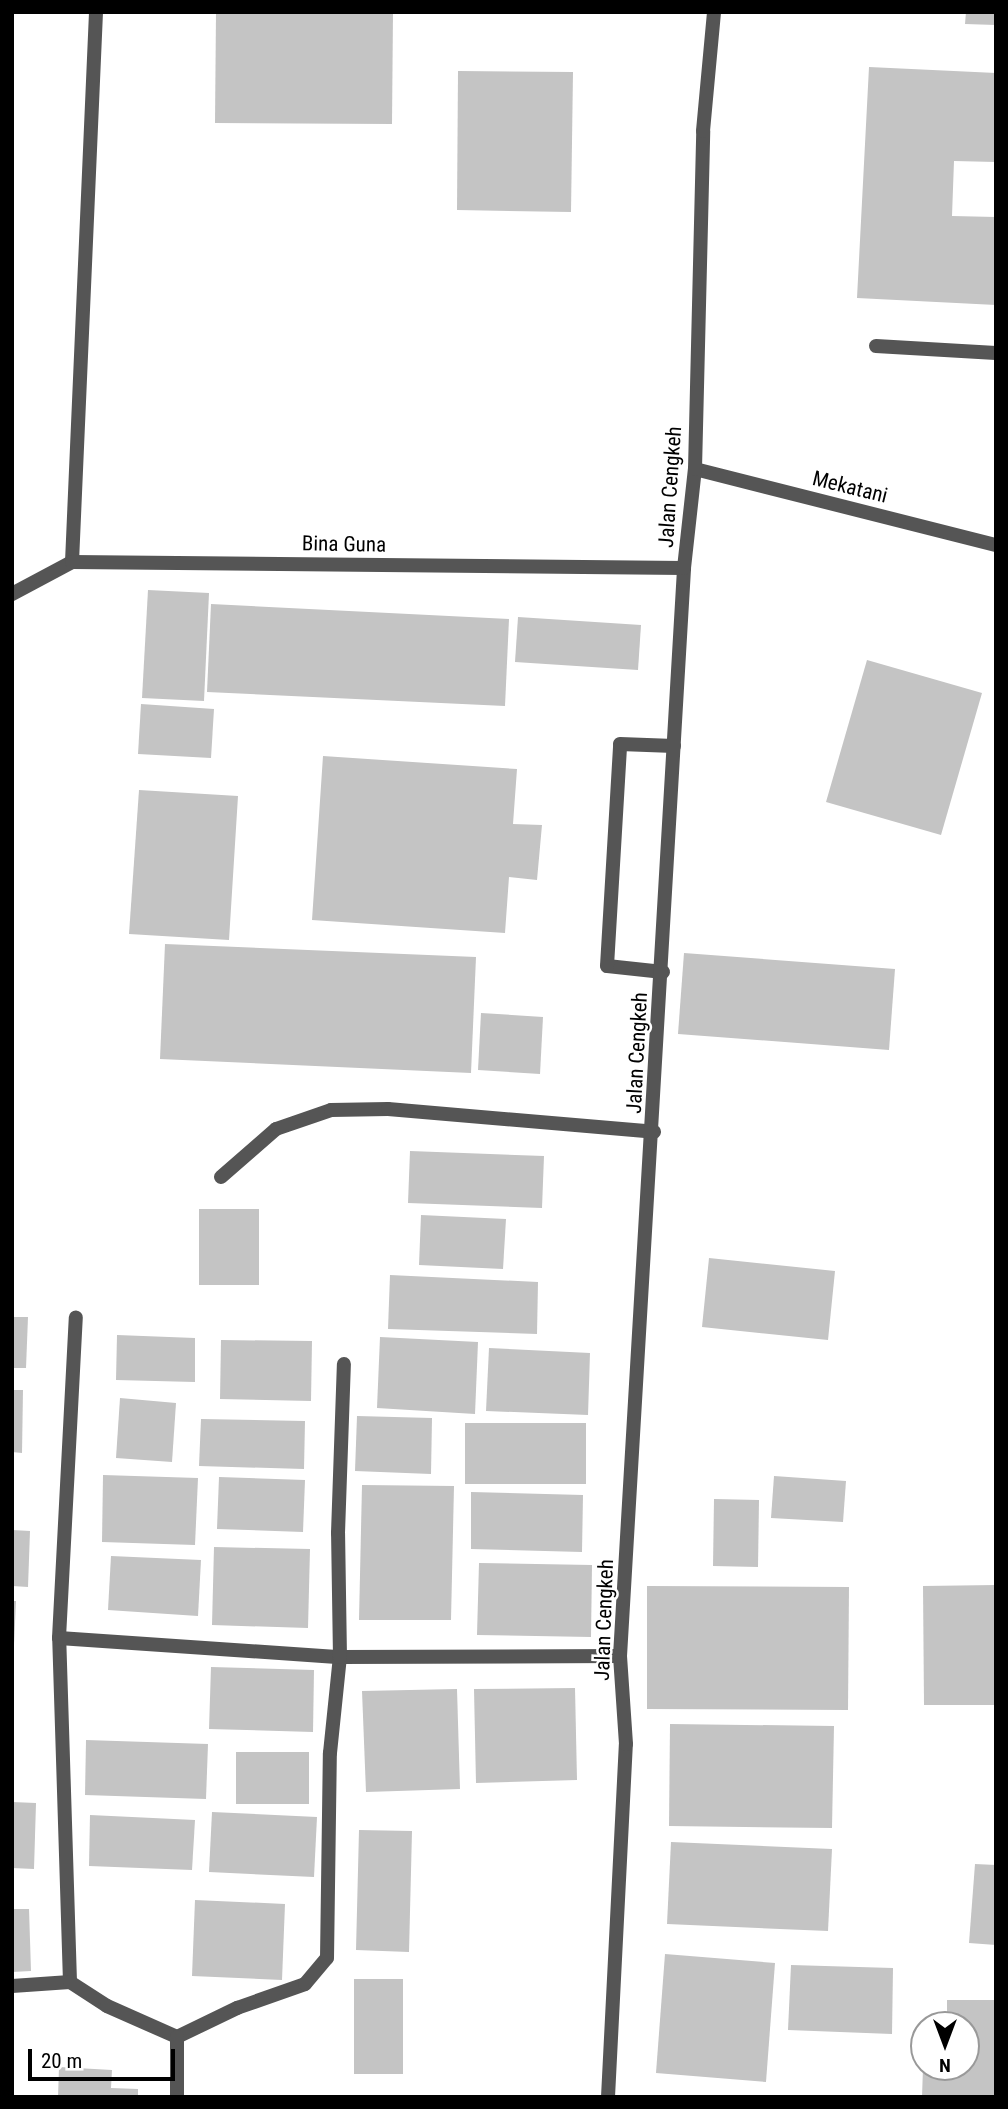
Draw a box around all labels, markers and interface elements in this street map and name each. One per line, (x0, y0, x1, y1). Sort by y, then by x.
street label: Jalan Cengkeh (653, 425, 687, 549)
street label: Mekatani (810, 466, 890, 508)
street label: Bina Guna (302, 531, 386, 557)
street label: Jalan Cengkeh (621, 992, 653, 1114)
street label: Jalan Cengkeh (589, 1559, 619, 1681)
north arrow (910, 2011, 980, 2081)
scale bar (32, 2036, 178, 2080)
text: 20 m (41, 2049, 82, 2073)
text: N (939, 2054, 951, 2077)

